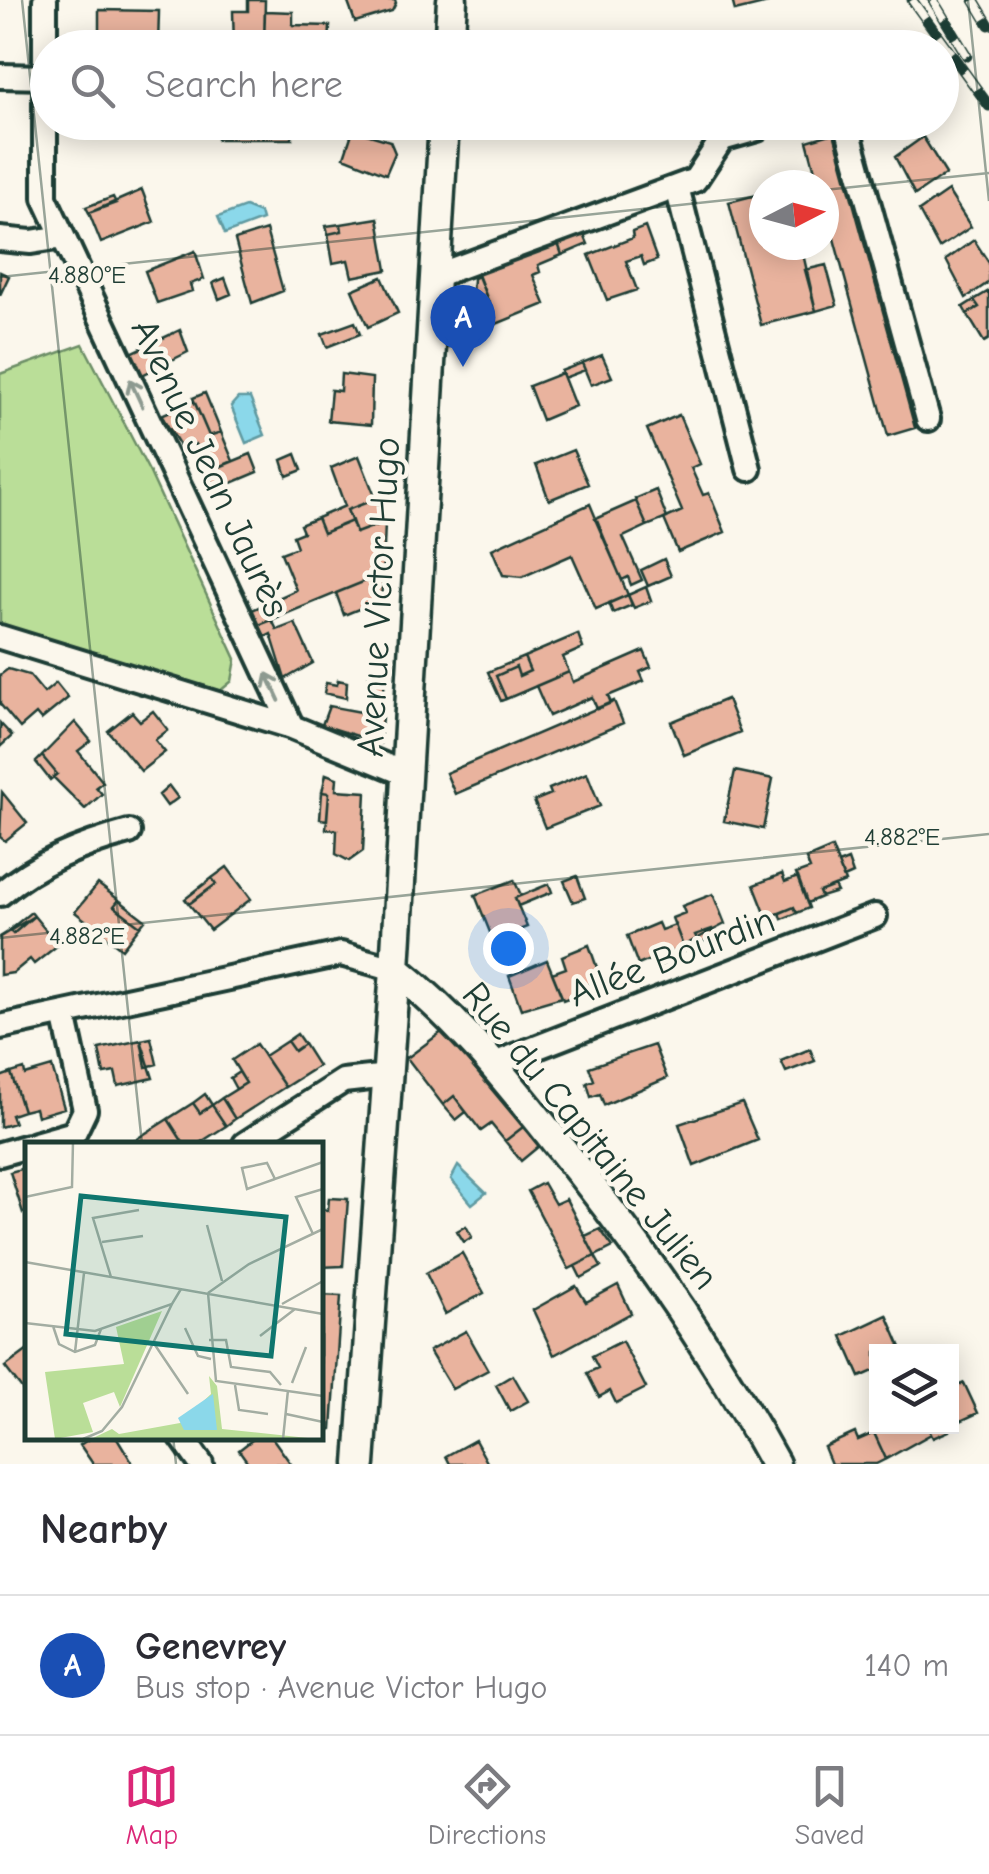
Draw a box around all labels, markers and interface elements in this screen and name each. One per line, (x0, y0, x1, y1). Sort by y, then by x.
search box (30, 30, 959, 140)
icon: search (65, 58, 120, 113)
text: Search here (145, 63, 343, 107)
north arrow (749, 170, 839, 260)
text: 4.880°E (48, 260, 126, 289)
pin: A (430, 284, 496, 367)
street label: Avenue Jean Jaurès (122, 312, 298, 624)
one-way arrow (125, 379, 144, 409)
street label: Avenue Victor Hugo (349, 436, 409, 758)
one-way arrow (263, 673, 281, 703)
text: 4.882°E (864, 822, 940, 851)
street label: Allée Bourdin (563, 898, 781, 1016)
text: 4.882°E (49, 921, 125, 950)
your location (483, 923, 534, 974)
street label: Rue du Capitaine Julien (453, 974, 727, 1298)
inset map (25, 1142, 322, 1439)
map controls (869, 1344, 959, 1434)
button: layers (869, 1344, 959, 1434)
text: Nearby (40, 1505, 167, 1554)
text: Genevrey (135, 1625, 286, 1669)
text: A (64, 1647, 81, 1684)
text: 140 m (864, 1647, 949, 1684)
text: Bus stop · Avenue Victor Hugo (135, 1669, 548, 1706)
tab: Map (124, 1759, 179, 1851)
tab: Directions (428, 1759, 546, 1851)
tab: Saved (795, 1759, 865, 1851)

